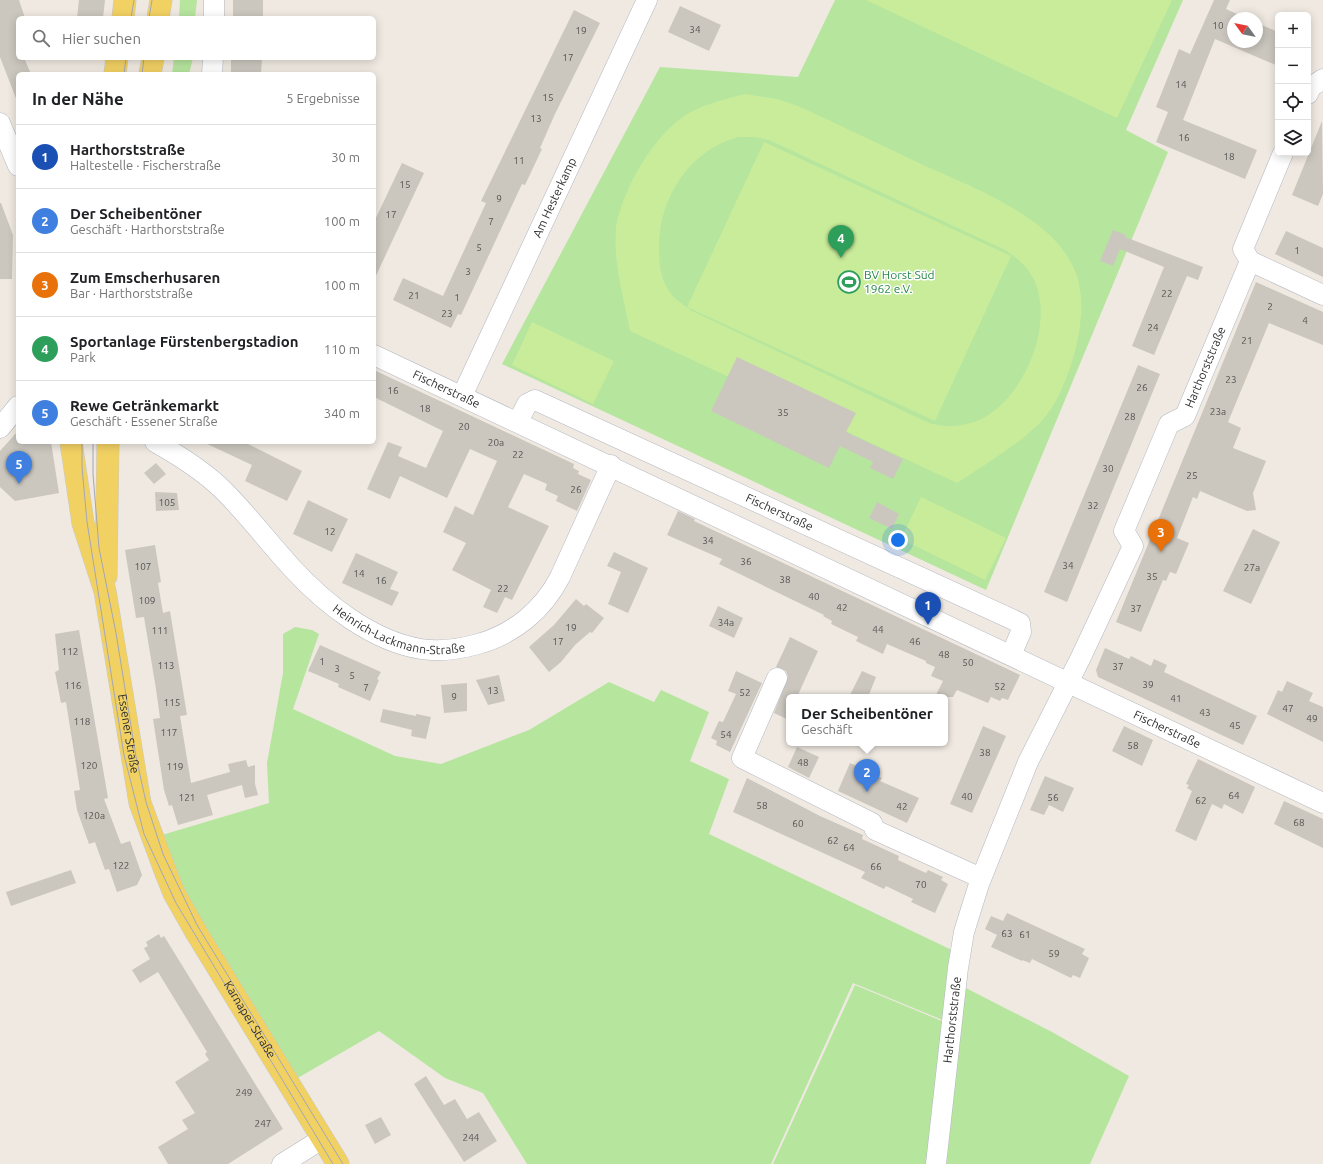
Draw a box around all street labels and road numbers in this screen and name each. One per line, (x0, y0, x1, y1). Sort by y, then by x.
street label: Am Hesterkamp (530, 155, 578, 239)
street label: Harthorststraße (1182, 325, 1228, 410)
street label: Fischerstraße (411, 367, 482, 410)
street label: Fischerstraße (744, 491, 815, 533)
street label: Heinrich-Lackmann-Straße (331, 602, 466, 656)
street label: Essener Straße (116, 693, 142, 774)
street label: Fischerstraße (1132, 708, 1203, 750)
street label: Harthorststraße (940, 976, 963, 1064)
street label: Karnaper Straße (222, 979, 279, 1060)

